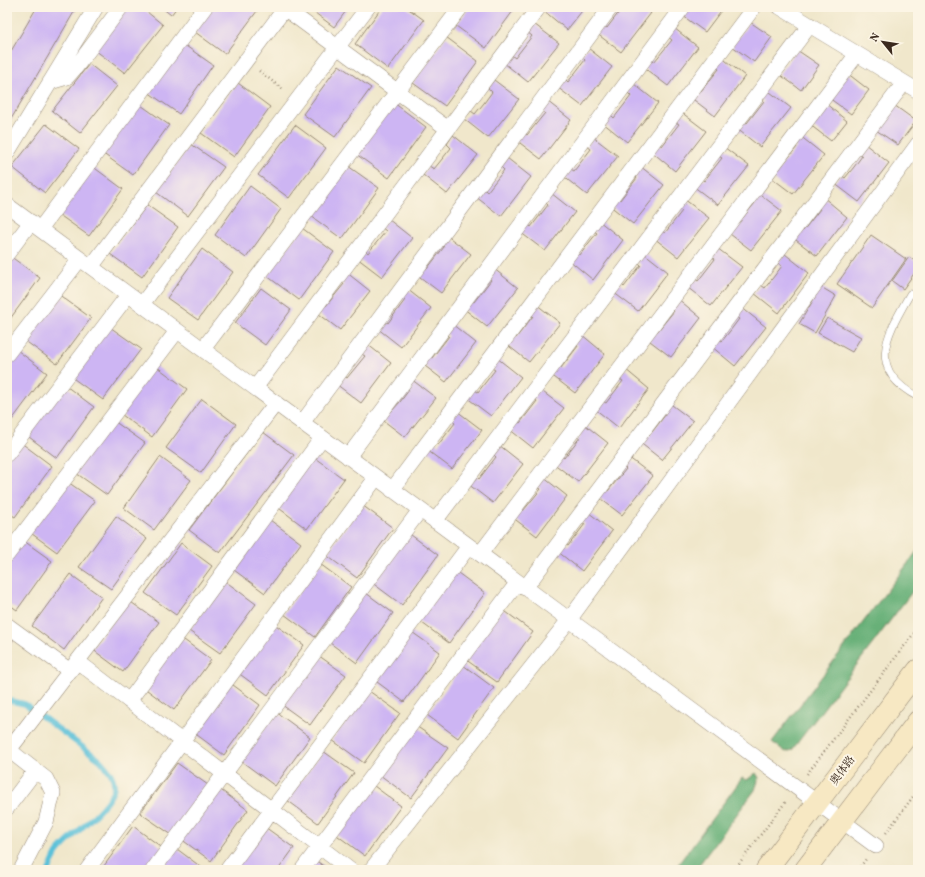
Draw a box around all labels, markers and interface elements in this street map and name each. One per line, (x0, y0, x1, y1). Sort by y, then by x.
north arrow (863, 22, 903, 62)
text: N (867, 31, 884, 45)
street label: 奥体路 (827, 753, 859, 789)

